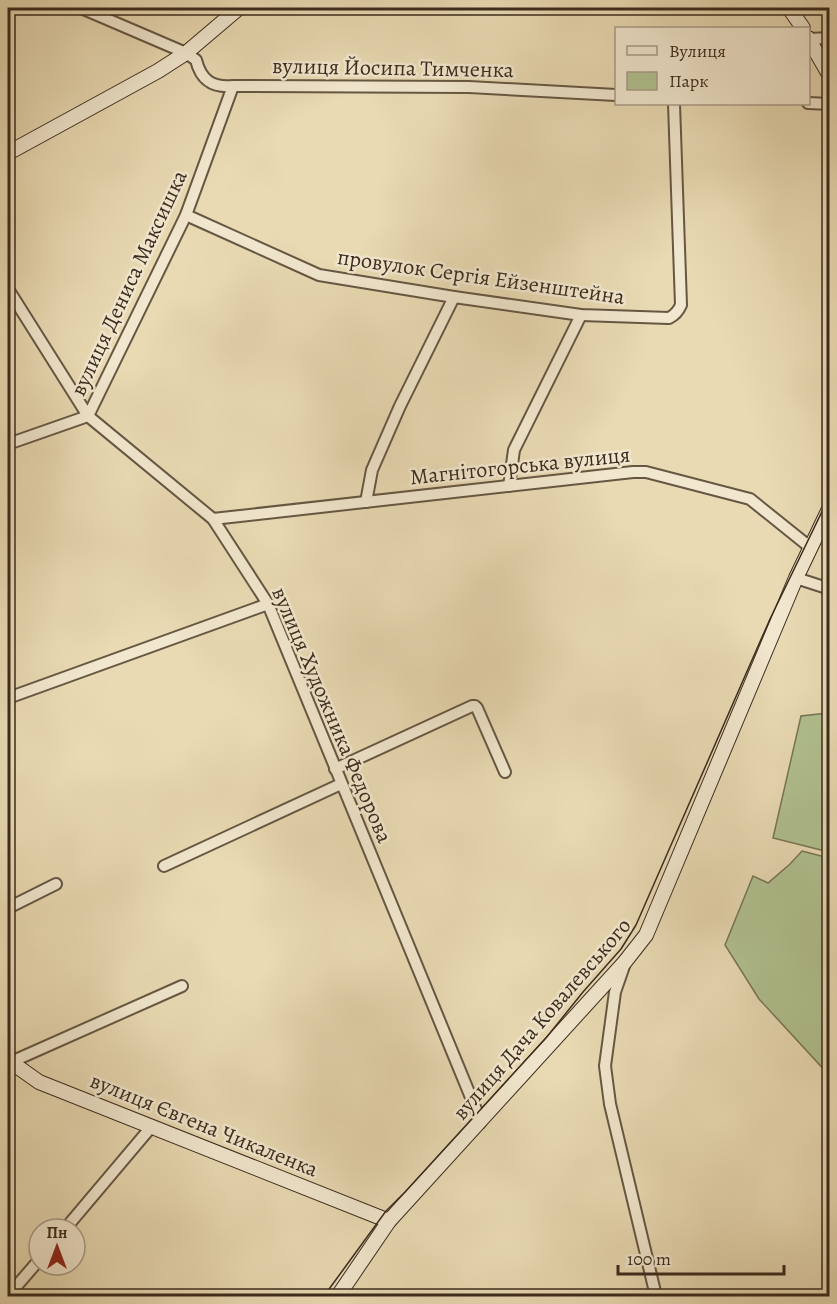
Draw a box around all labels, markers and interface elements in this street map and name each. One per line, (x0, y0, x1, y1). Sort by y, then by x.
legend (615, 27, 810, 105)
text: Вулиця (669, 39, 726, 63)
street label: вулиця Йосипа Тимченка (272, 51, 515, 85)
text: Парк (669, 69, 709, 93)
street label: вулиця Дениса Максишка (63, 164, 195, 401)
street label: провулок Сергія Ейзенштейна (335, 242, 627, 312)
street label: Магнітогорська вулиця (408, 440, 632, 492)
street label: вулиця Художника Федорова (264, 582, 400, 848)
street label: вулиця Дача Ковалевського (446, 912, 638, 1126)
street label: вулиця Євгена Чикаленка (86, 1066, 323, 1185)
north arrow (27, 1217, 87, 1277)
text: Пн (47, 1222, 67, 1244)
scale bar (618, 1238, 784, 1276)
text: 100 m (627, 1247, 671, 1271)

